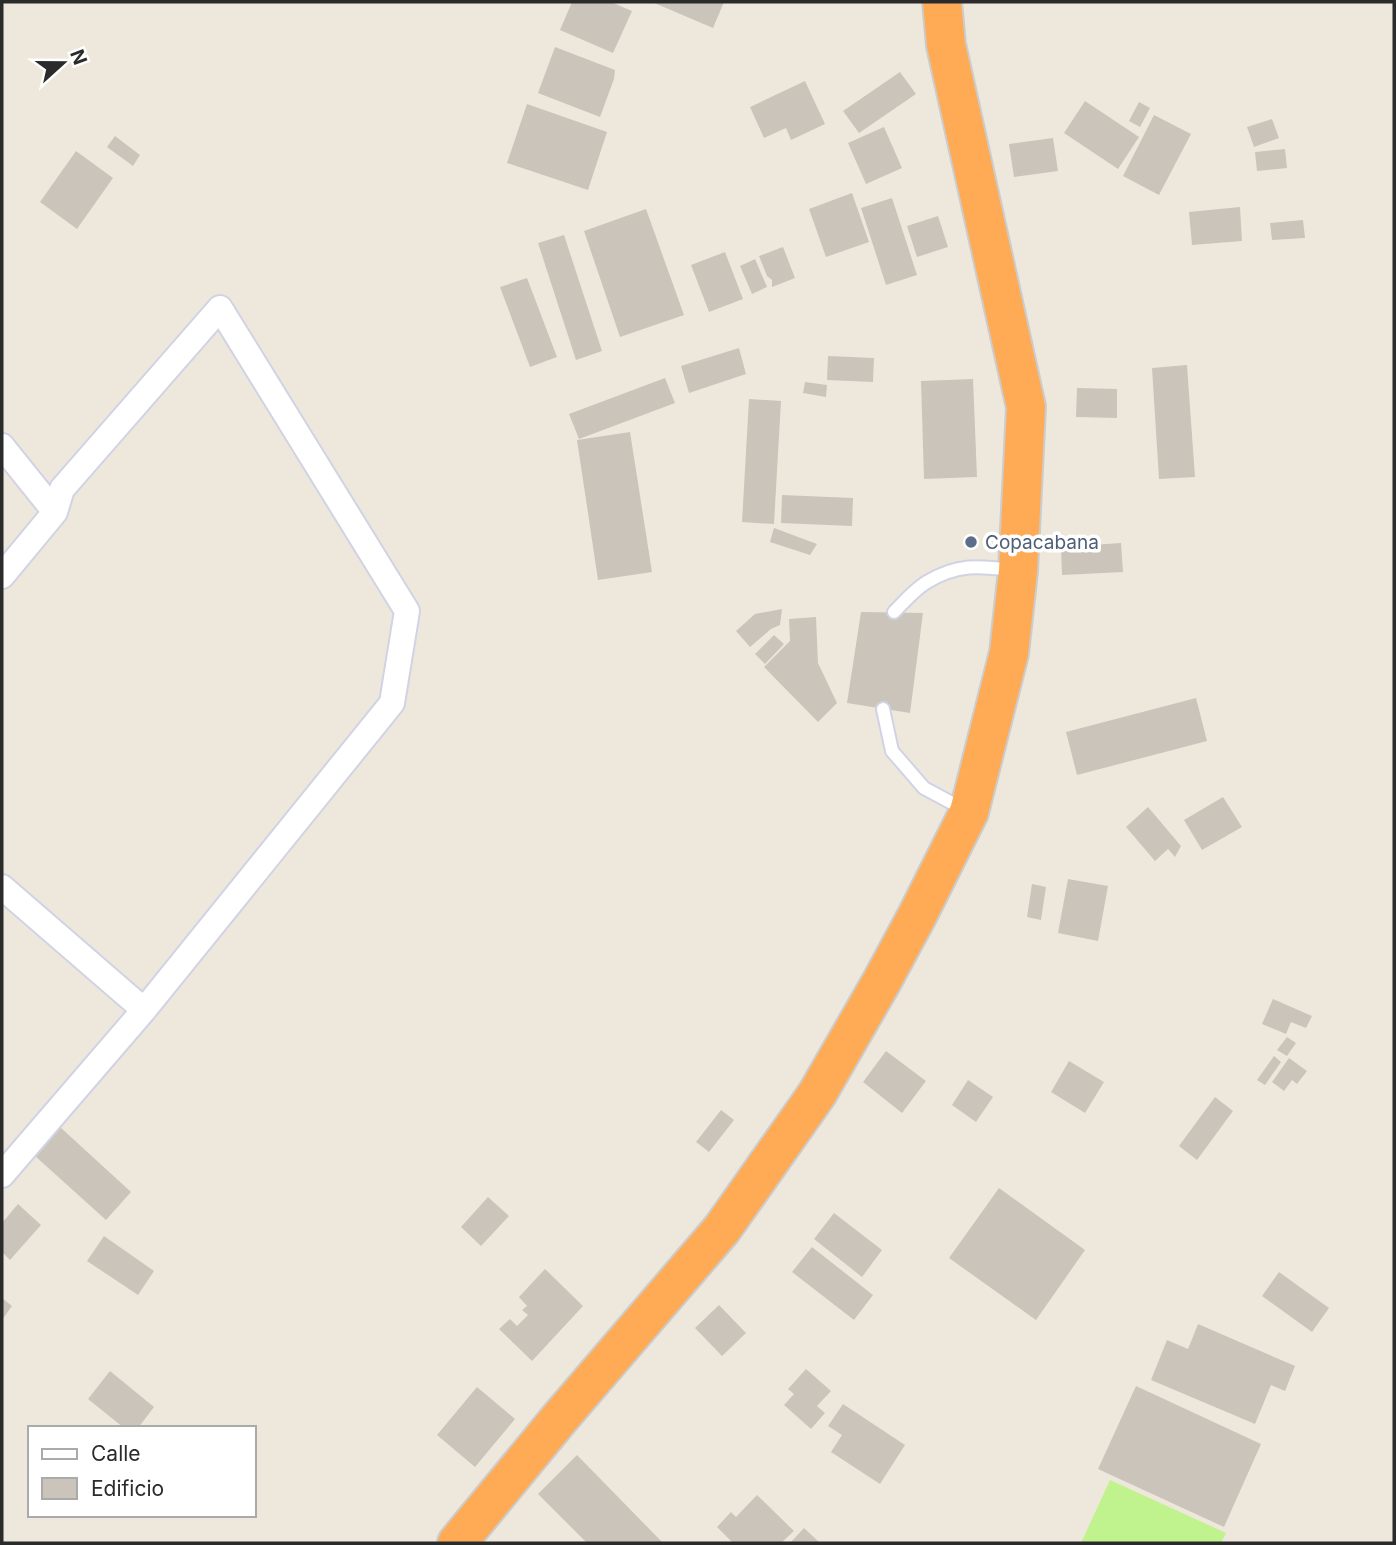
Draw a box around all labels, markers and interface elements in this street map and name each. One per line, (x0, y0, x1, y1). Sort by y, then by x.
north arrow (28, 28, 98, 98)
text: N (65, 46, 92, 68)
place label: Copacabana (985, 531, 1099, 554)
marker: Copacabana (963, 534, 979, 550)
legend (28, 1426, 256, 1517)
text: Calle (91, 1441, 141, 1466)
text: Edificio (91, 1476, 164, 1501)

